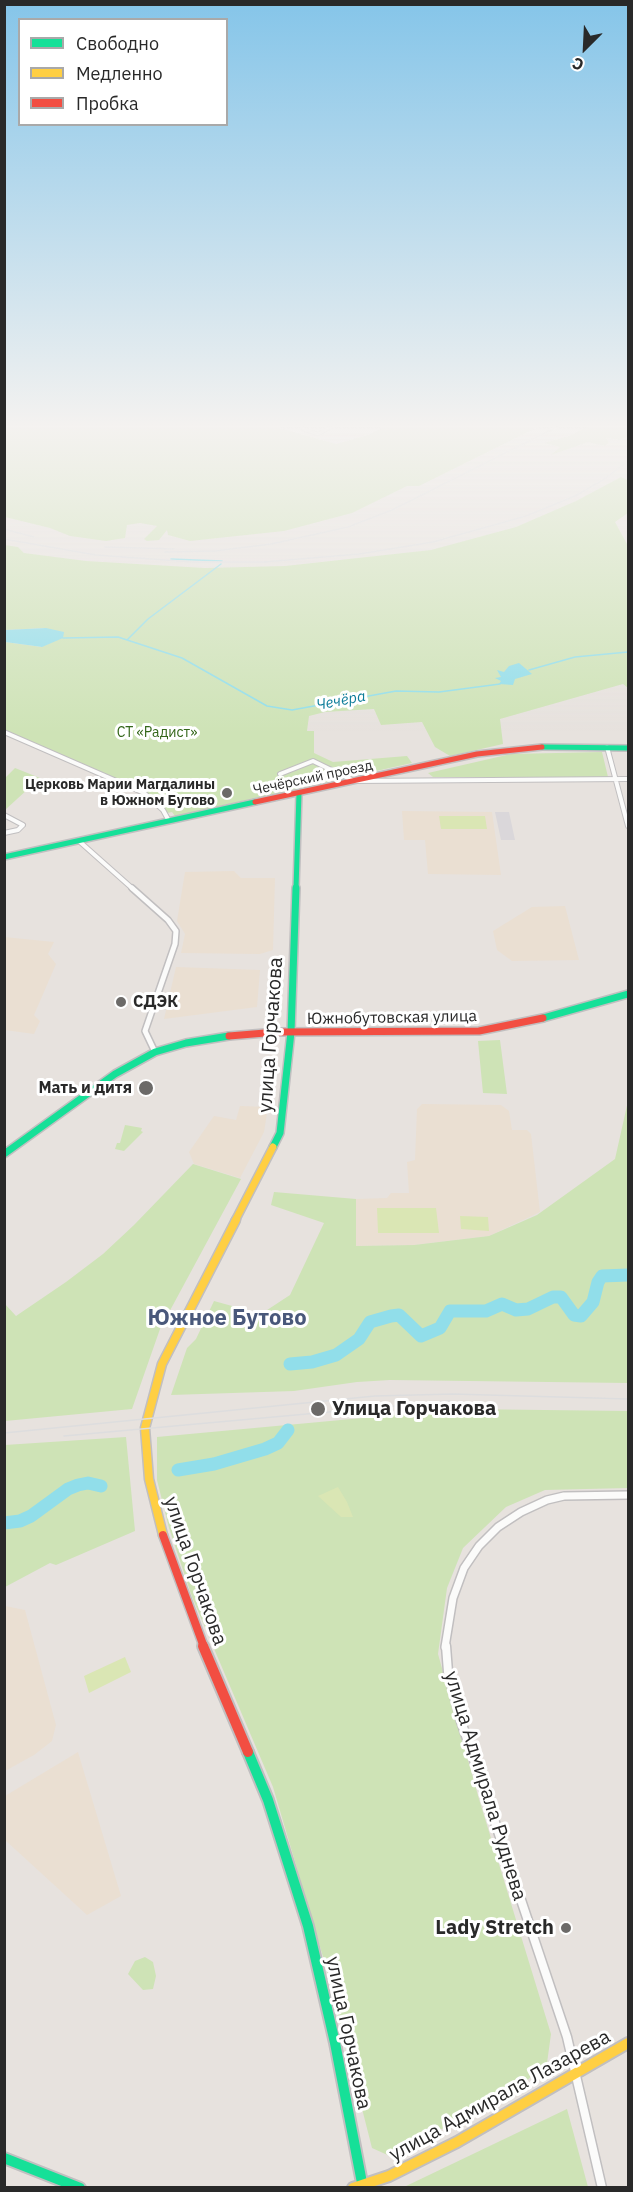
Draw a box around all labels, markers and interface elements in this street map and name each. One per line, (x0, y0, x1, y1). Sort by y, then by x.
legend (18, 18, 228, 126)
north arrow (555, 18, 615, 78)
text: Свободно (76, 32, 159, 55)
text: С (569, 53, 587, 76)
text: Медленно (76, 62, 163, 85)
text: Пробка (76, 92, 139, 115)
water label: Чечёра (315, 687, 367, 715)
park label: СТ «Радист» (117, 725, 197, 741)
street label: Чечёрский проезд (252, 757, 374, 799)
place label: Церковь Марии Магдалины в Южном Бутово (25, 777, 215, 810)
marker: Церковь Марии Магдалины в Южном Бутово (220, 786, 234, 800)
street label: улица Горчакова (254, 956, 288, 1114)
place label: СДЭК (133, 992, 178, 1012)
marker: СДЭК (114, 995, 128, 1009)
street label: Южнобутовская улица (307, 1007, 477, 1029)
place label: Мать и дитя (38, 1078, 132, 1098)
marker: Мать и дитя (137, 1079, 155, 1097)
district label: Южное Бутово (147, 1306, 307, 1332)
place label: Улица Горчакова (332, 1397, 496, 1421)
marker: Улица Горчакова (309, 1400, 327, 1418)
street label: улица Горчакова (158, 1493, 232, 1649)
street label: улица Адмирала Руднева (439, 1668, 531, 1904)
place label: Lady Stretch (435, 1916, 554, 1940)
marker: Lady Stretch (559, 1921, 573, 1935)
street label: улица Горчакова (320, 1954, 376, 2112)
street label: улица Адмирала Лазарева (385, 2025, 615, 2167)

